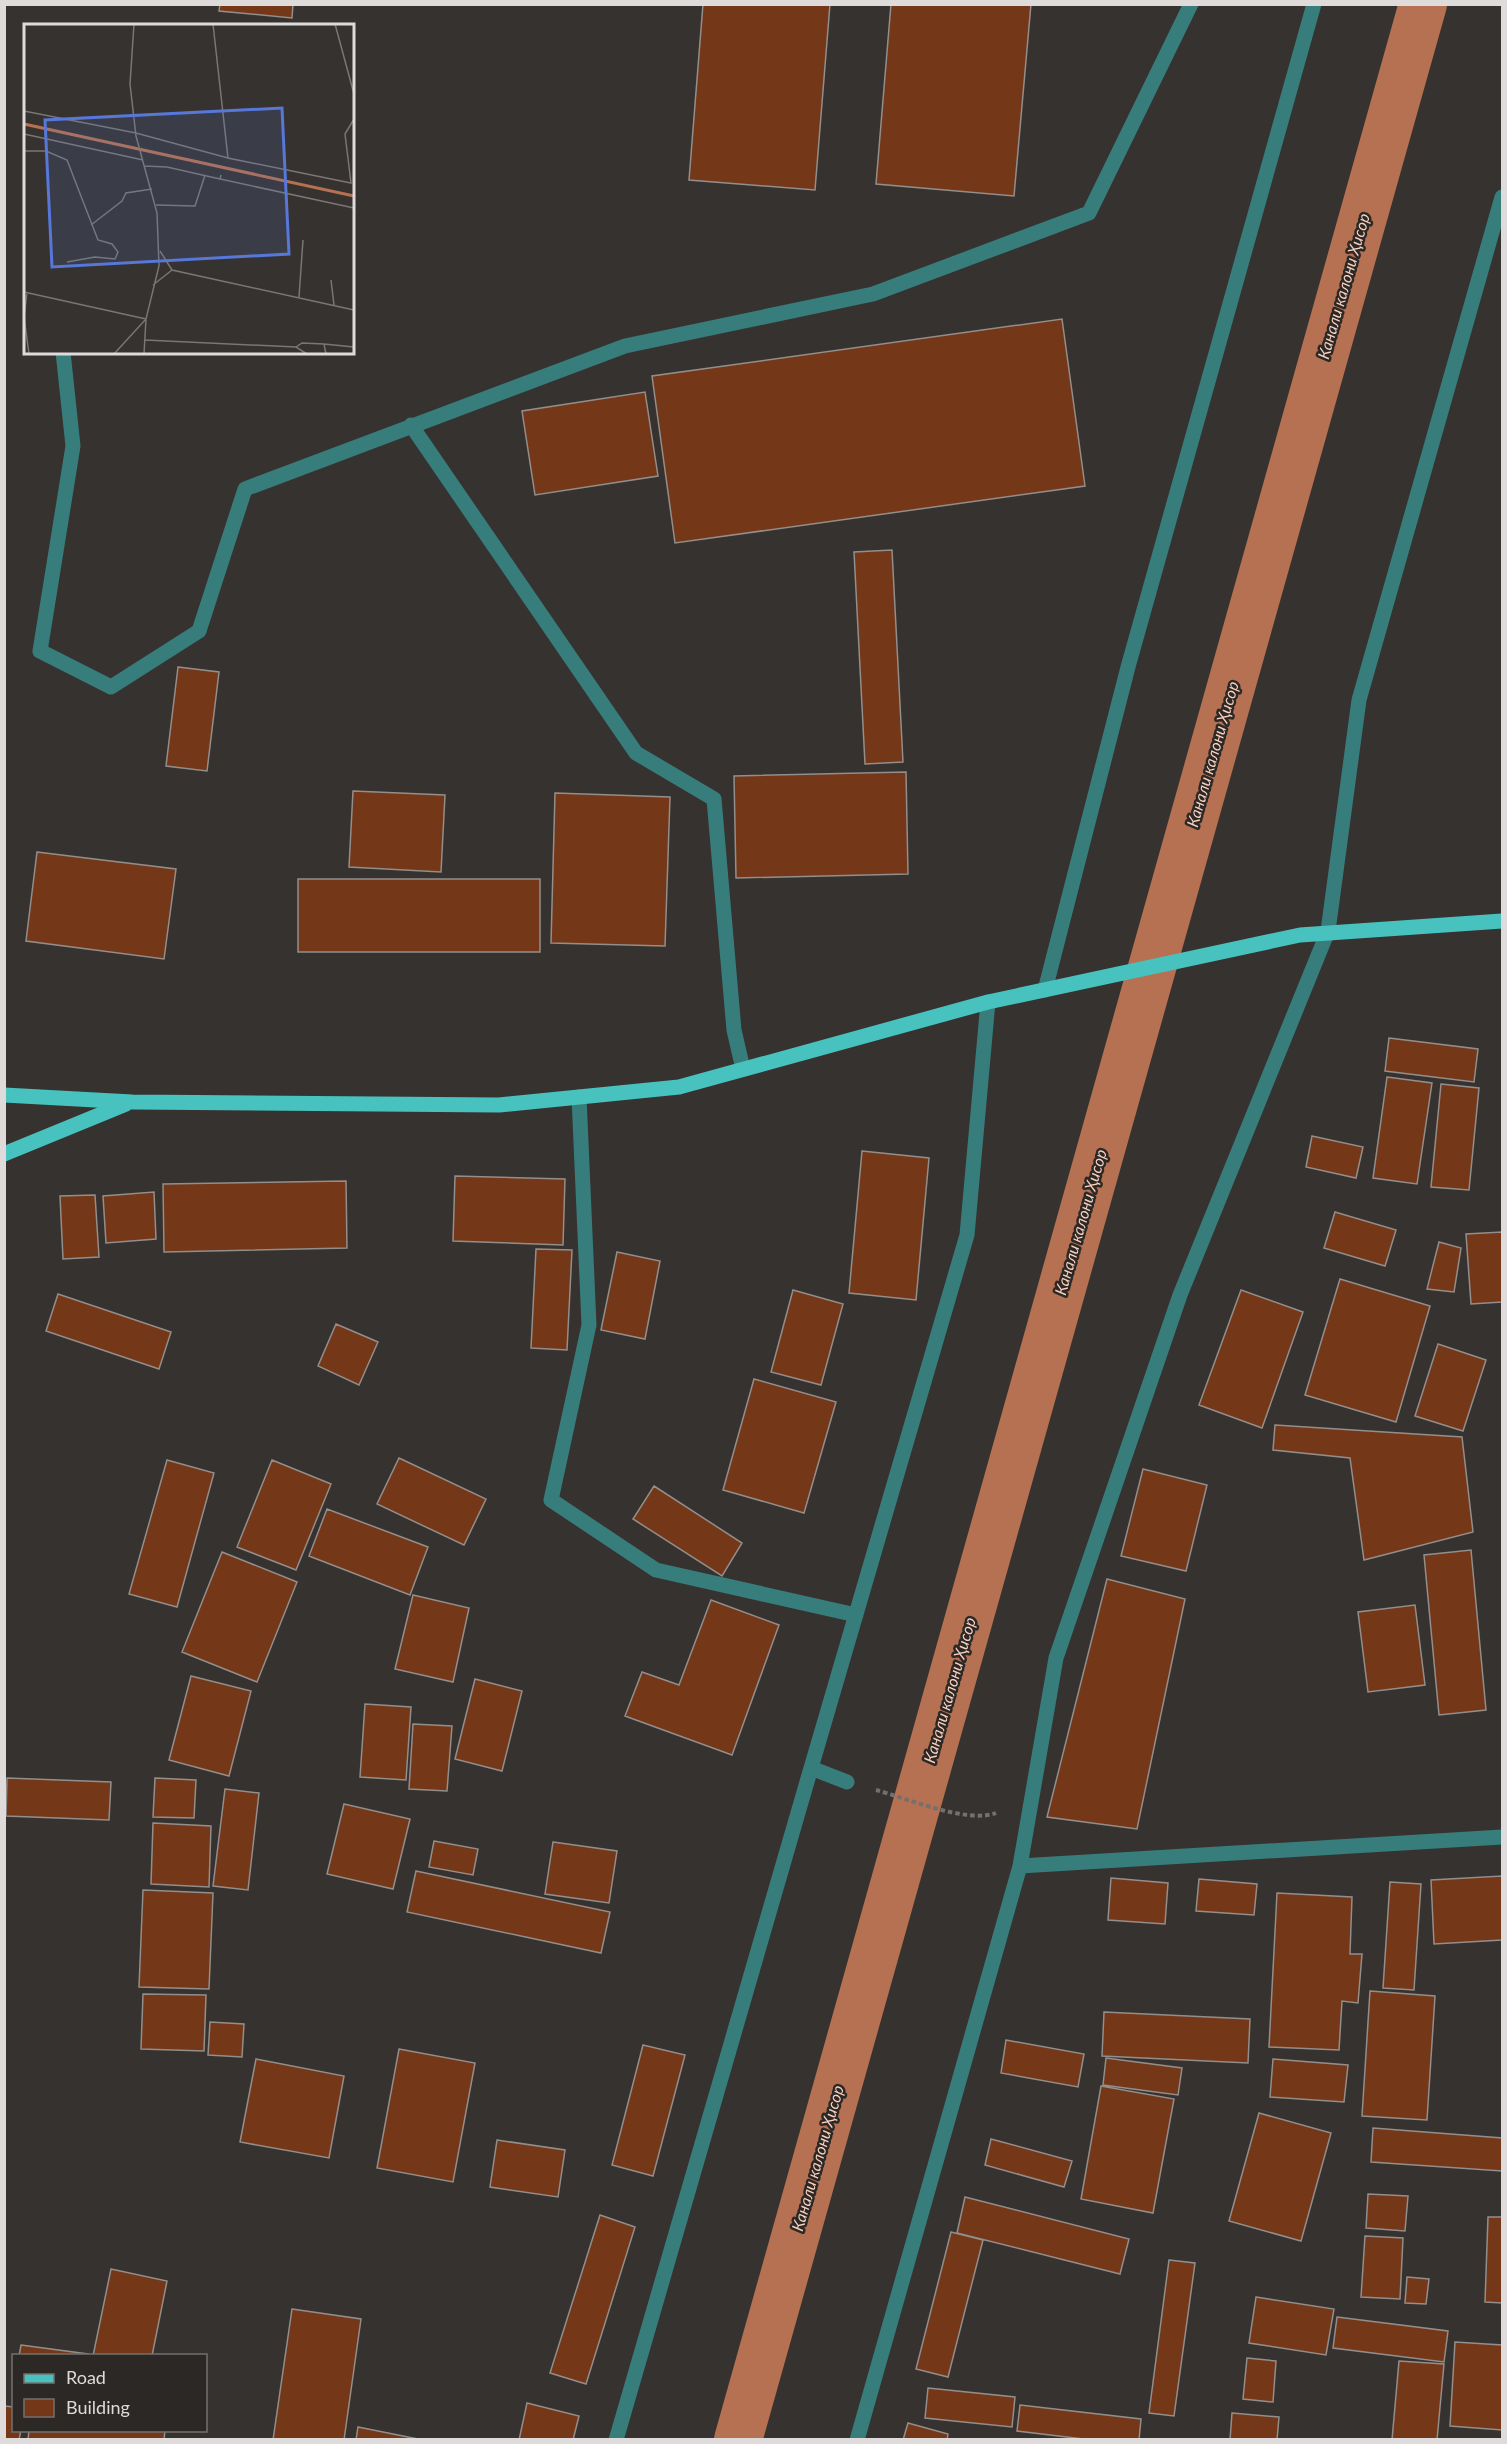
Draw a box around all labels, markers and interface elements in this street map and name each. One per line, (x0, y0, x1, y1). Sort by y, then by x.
inset map (24, 24, 354, 354)
water label: Канали калони Ҳисор (1313, 211, 1373, 361)
water label: Канали калони Ҳисор (1182, 679, 1242, 829)
water label: Канали калони Ҳисор (1050, 1147, 1110, 1297)
water label: Канали калони Ҳисор (919, 1615, 979, 1765)
water label: Канали калони Ҳисор (787, 2083, 847, 2233)
legend (12, 2354, 207, 2432)
text: Road (66, 2366, 106, 2388)
text: Building (66, 2396, 130, 2418)

